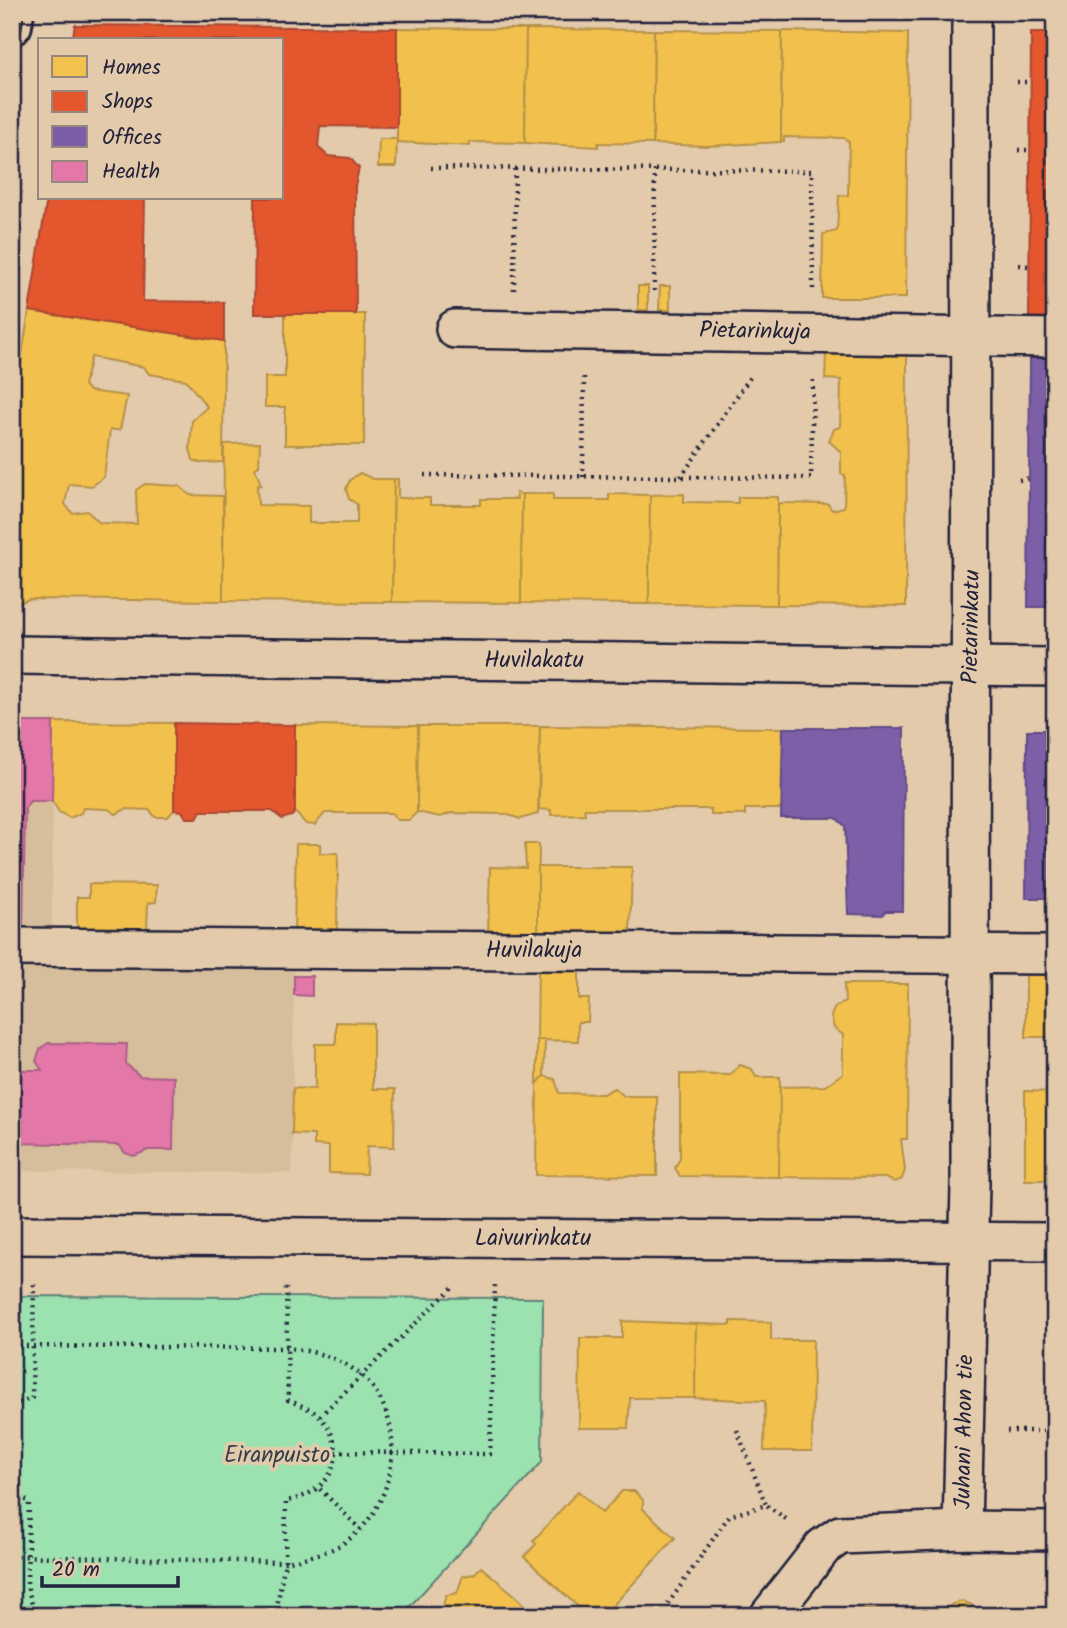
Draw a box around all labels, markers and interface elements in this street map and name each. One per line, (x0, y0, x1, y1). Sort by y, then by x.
legend (38, 38, 284, 200)
text: Homes (102, 52, 161, 85)
text: Shops (102, 86, 153, 119)
text: Offices (102, 122, 162, 155)
text: Health (102, 156, 160, 189)
street label: Pietarinkuja (699, 313, 811, 351)
street label: Pietarinkatu (953, 569, 991, 685)
street label: Huvilakatu (484, 643, 584, 679)
street label: Huvilakuja (486, 933, 582, 969)
street label: Laivurinkatu (475, 1221, 591, 1257)
street label: Juhani Ahon tie (946, 1354, 984, 1510)
park label: Eiranpuisto (224, 1438, 330, 1474)
scale bar (42, 1544, 178, 1588)
text: 20 m (52, 1554, 100, 1587)

